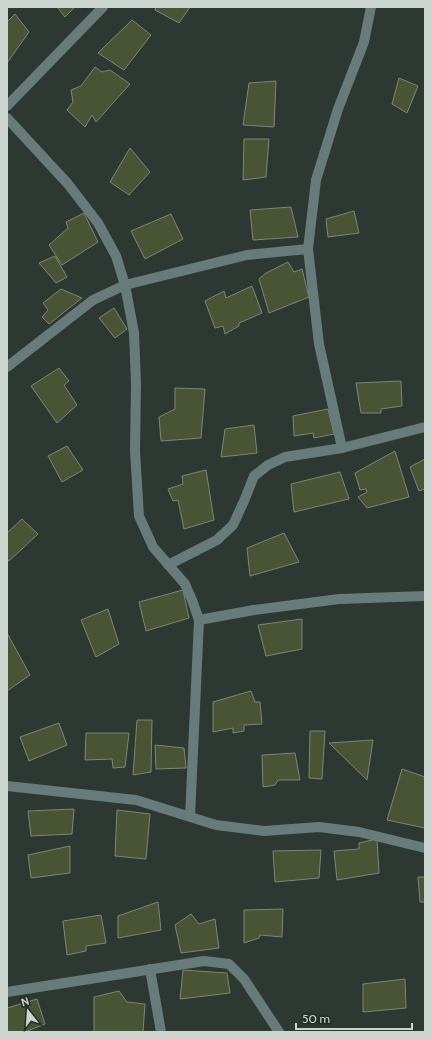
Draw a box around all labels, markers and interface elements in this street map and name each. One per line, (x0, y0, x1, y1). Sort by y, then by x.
north arrow (8, 991, 48, 1031)
text: N (19, 994, 31, 1009)
scale bar (296, 1005, 412, 1031)
text: 50 m (302, 1011, 330, 1026)

